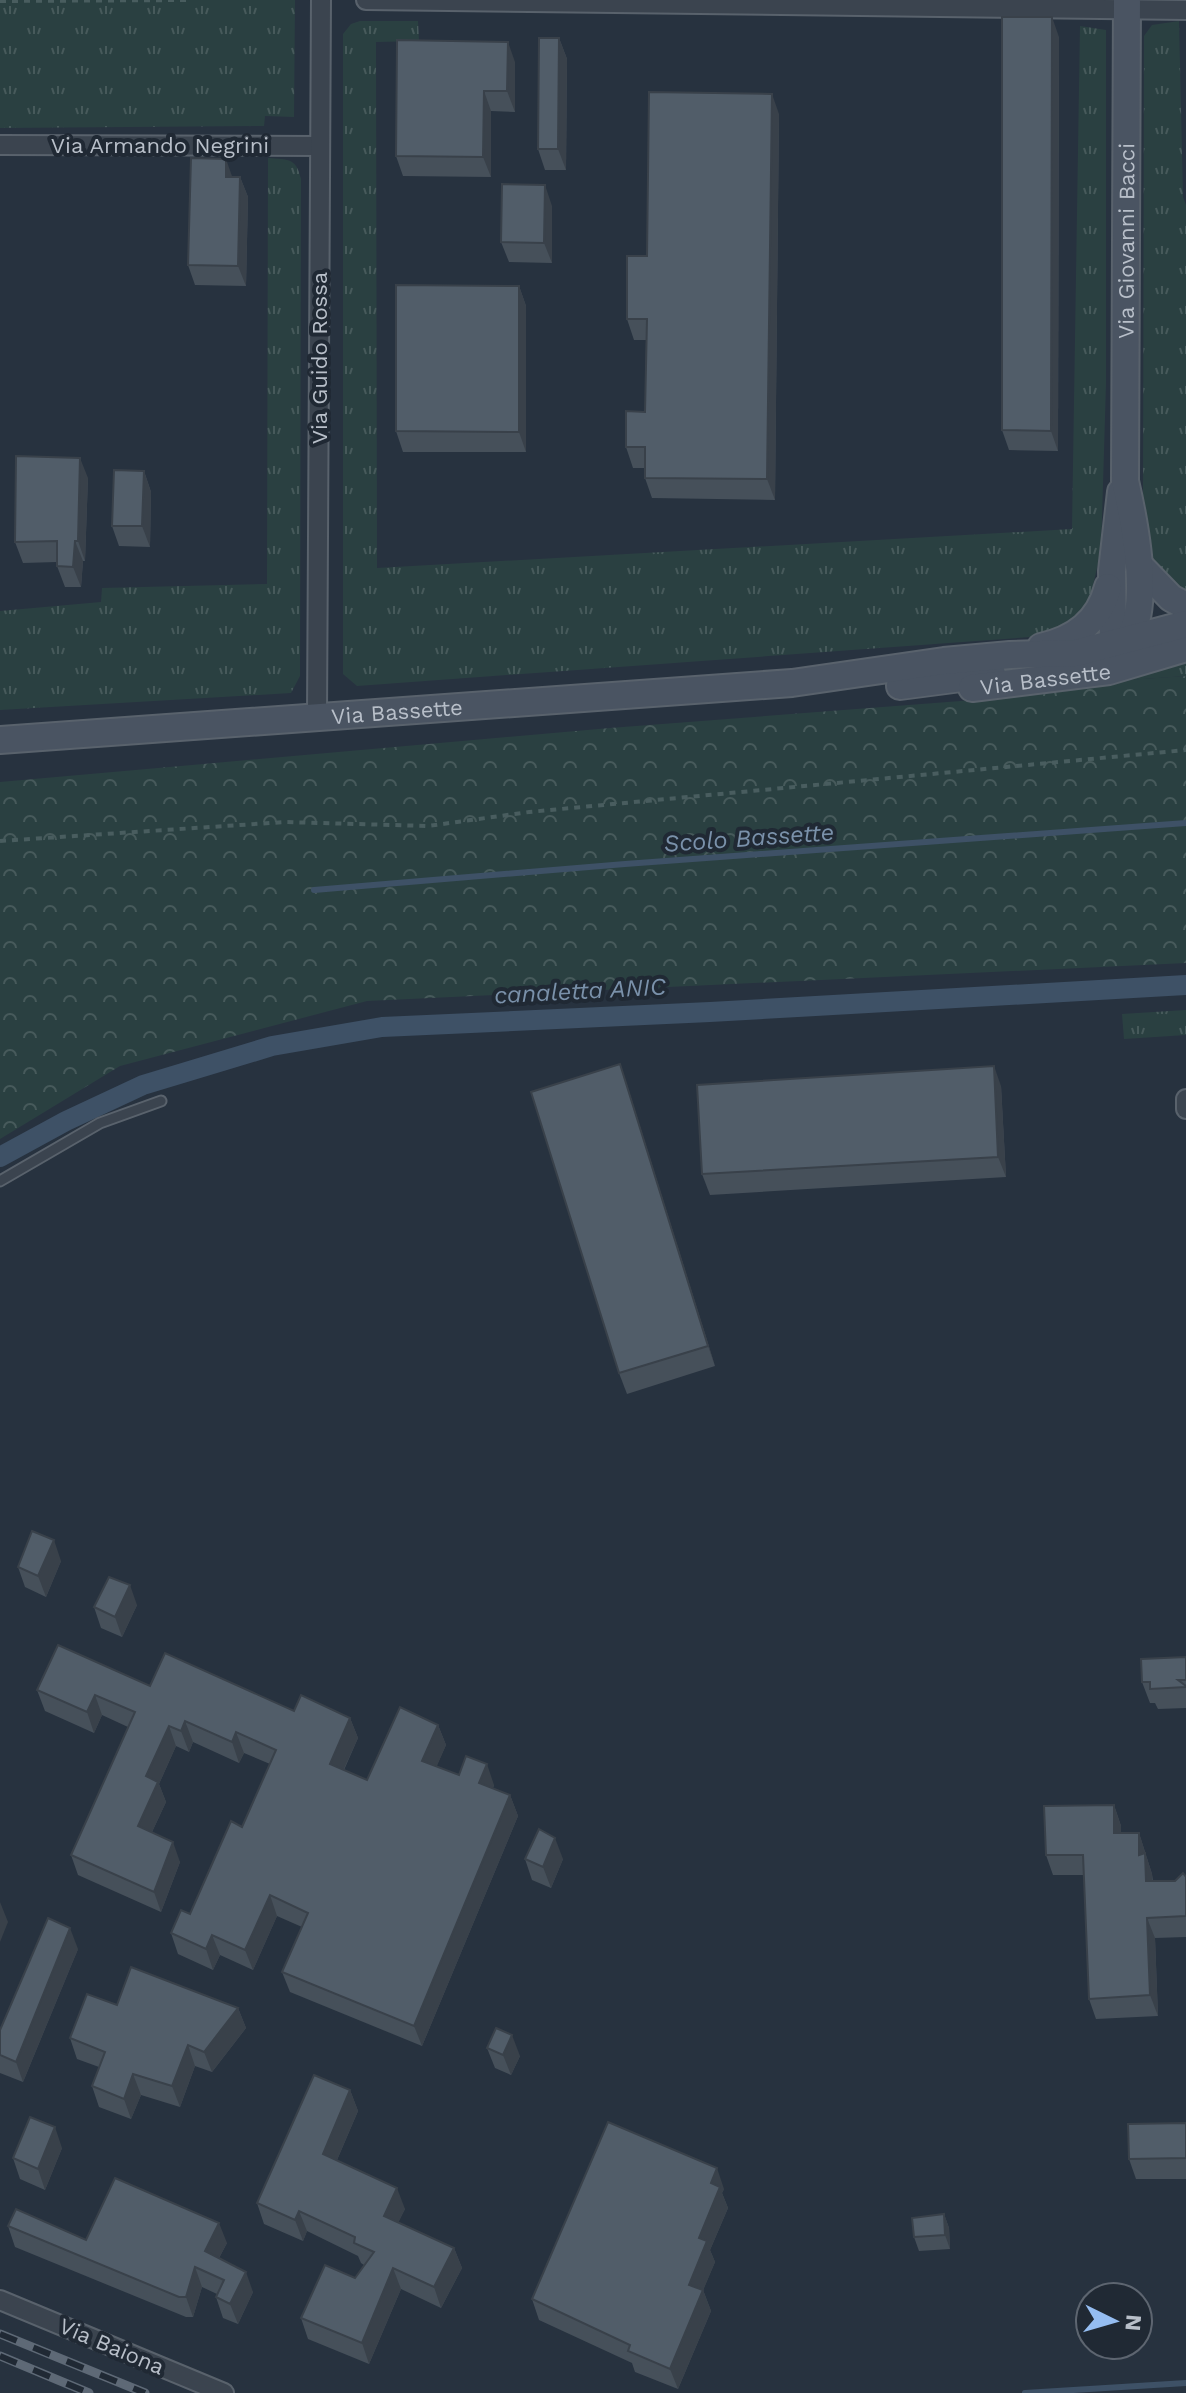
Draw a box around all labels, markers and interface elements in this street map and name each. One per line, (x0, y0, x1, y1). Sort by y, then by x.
street label: Via Armando Negrini (51, 133, 269, 158)
street label: Via Giovanni Bacci (1114, 143, 1139, 339)
street label: Via Guido Rossa (307, 272, 332, 444)
street label: Via Bassette (979, 659, 1112, 700)
street label: Via Bassette (330, 695, 464, 729)
water label: Scolo Bassette (663, 818, 835, 858)
water label: canaletta ANIC (493, 972, 667, 1009)
north arrow (1074, 2281, 1154, 2361)
street label: Via Baiona (56, 2313, 168, 2380)
text: N (1120, 2313, 1147, 2332)

